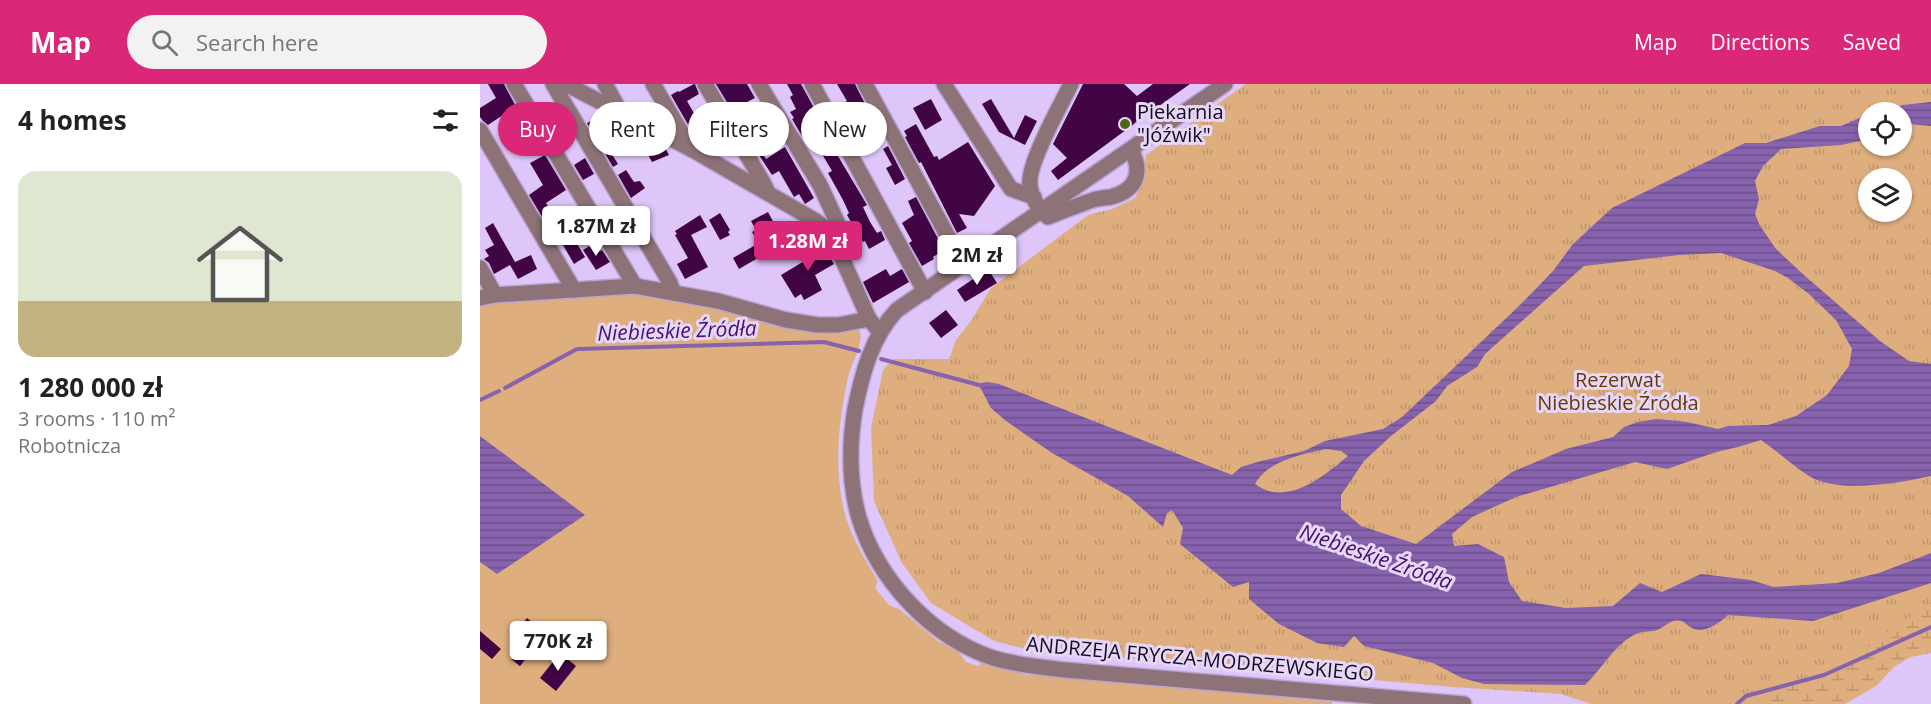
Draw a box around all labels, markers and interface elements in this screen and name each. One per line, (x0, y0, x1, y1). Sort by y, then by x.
search box (127, 15, 547, 69)
text: Map (30, 23, 91, 61)
icon: search (148, 26, 181, 59)
text: Search here (196, 27, 319, 57)
text: Map (1634, 28, 1677, 56)
text: Directions (1710, 28, 1810, 56)
text: Saved (1843, 28, 1901, 56)
place label: Piekarnia "Jóźwik" (1137, 98, 1224, 148)
text: 4 homes (18, 102, 127, 138)
chip: Buy (498, 102, 577, 156)
chip: Rent (589, 102, 676, 156)
chip: Filters (688, 102, 789, 156)
chip: New (801, 102, 887, 156)
map controls (1858, 102, 1912, 222)
button: locate (1858, 102, 1912, 156)
icon: filters (429, 104, 462, 137)
marker: Piekarnia "Jóźwik" (1118, 117, 1132, 131)
button: layers (1858, 168, 1912, 222)
pin: 1.87M zł (534, 206, 658, 257)
icon: home (186, 210, 294, 318)
text: 1.87M zł (556, 212, 636, 239)
pin: 1.28M zł (746, 221, 870, 272)
text: 1.28M zł (768, 227, 848, 254)
pin: 2M zł (935, 235, 1019, 286)
text: 2M zł (951, 241, 1003, 268)
water label: Niebieskie Źródła (597, 313, 757, 347)
park label: Rezerwat Niebieskie Źródła (1537, 366, 1699, 416)
text: 1 280 000 zł (18, 369, 163, 405)
text: 3 rooms · 110 m² (18, 405, 176, 432)
text: Robotnicza (18, 432, 121, 459)
water label: Niebieskie Źródła (1296, 517, 1456, 595)
pin: 770K zł (503, 621, 613, 672)
text: 770K zł (524, 627, 592, 654)
street label: ANDRZEJA FRYCZA-MODRZEWSKIEGO (1025, 630, 1375, 687)

